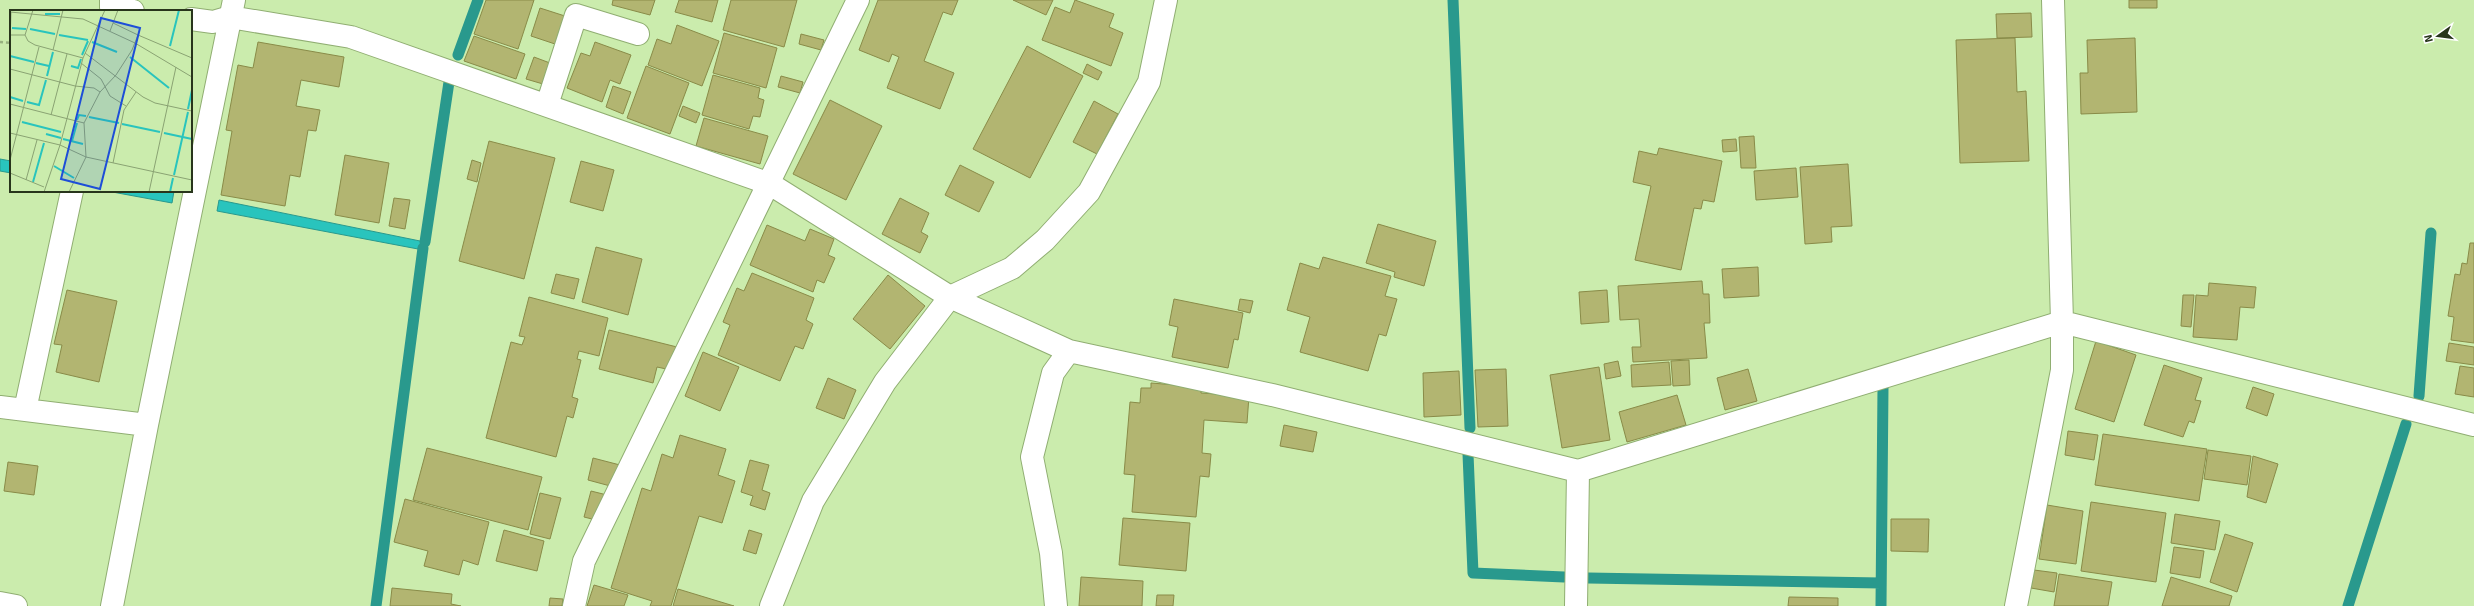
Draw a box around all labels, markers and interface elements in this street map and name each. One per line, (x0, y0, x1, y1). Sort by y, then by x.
inset map (10, 10, 192, 192)
north arrow (2418, 16, 2458, 56)
text: N (2422, 33, 2436, 44)

